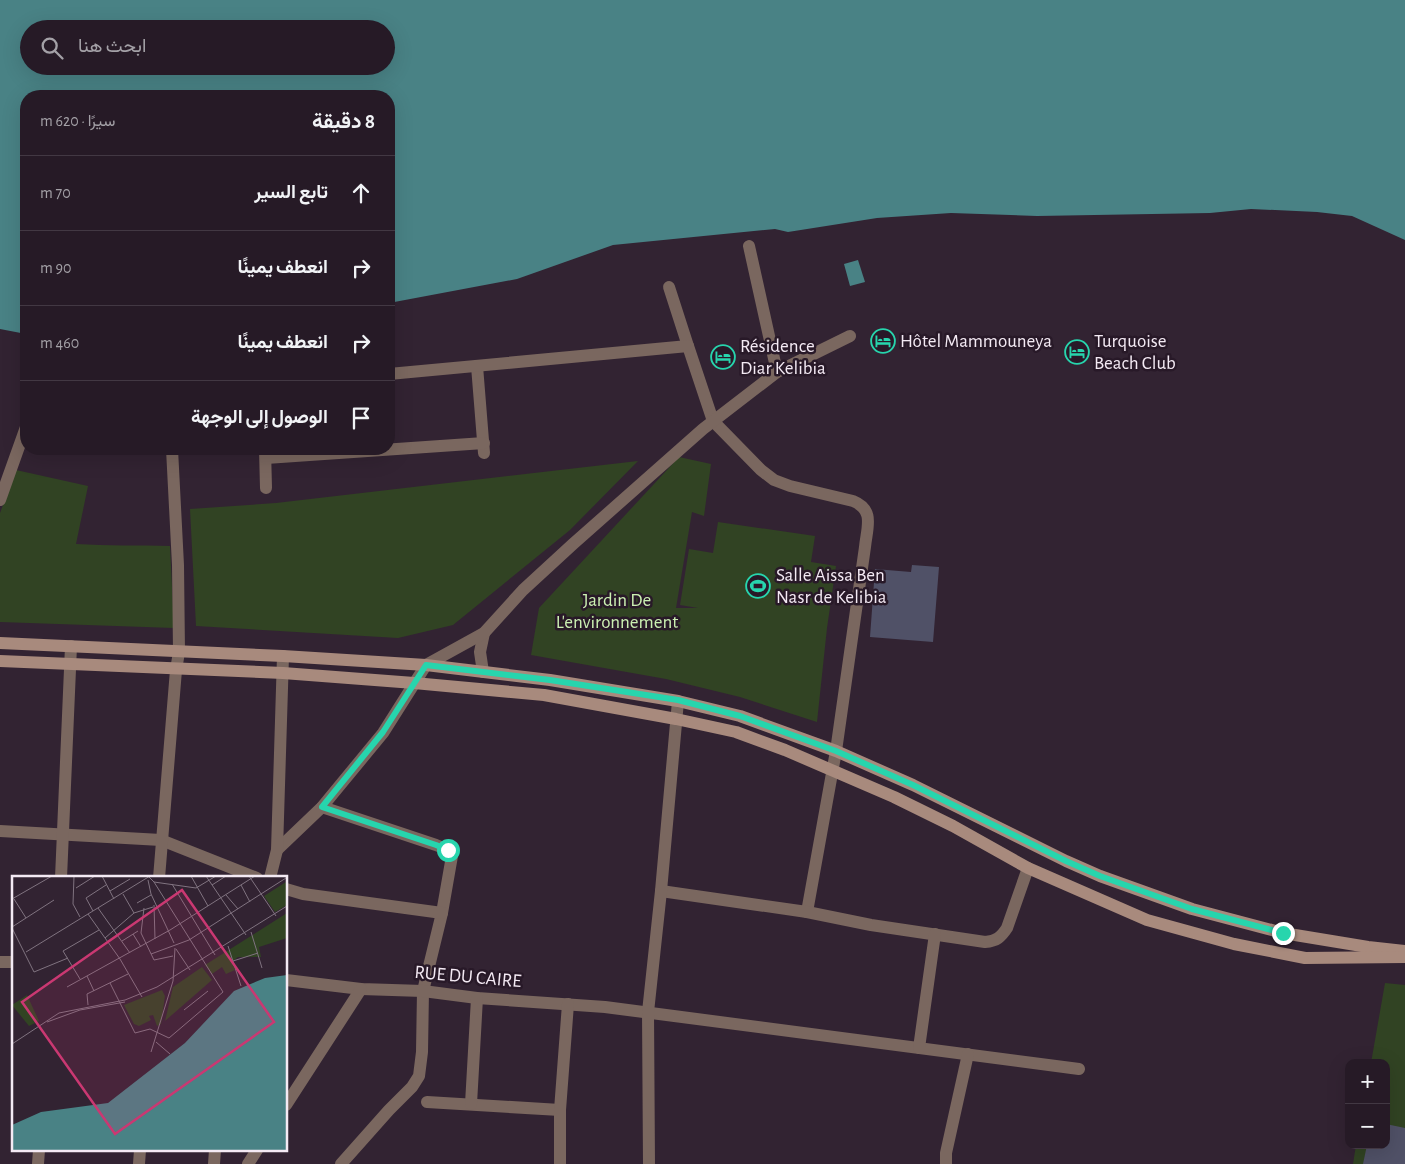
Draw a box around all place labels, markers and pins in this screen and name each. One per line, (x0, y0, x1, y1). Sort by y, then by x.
hotel icon: Hôtel Mammouneya (870, 328, 896, 354)
place label: Hôtel Mammouneya (900, 332, 1052, 351)
place label: Turquoise Beach Club (1094, 332, 1176, 373)
place label: Résidence Diar Kelibia (740, 337, 826, 378)
hotel icon: Turquoise Beach Club (1064, 339, 1090, 365)
hotel icon: Résidence Diar Kelibia (710, 344, 736, 370)
place label: Salle Aissa Ben Nasr de Kelibia (776, 566, 887, 607)
sports icon: Salle Aissa Ben Nasr de Kelibia (745, 573, 771, 599)

